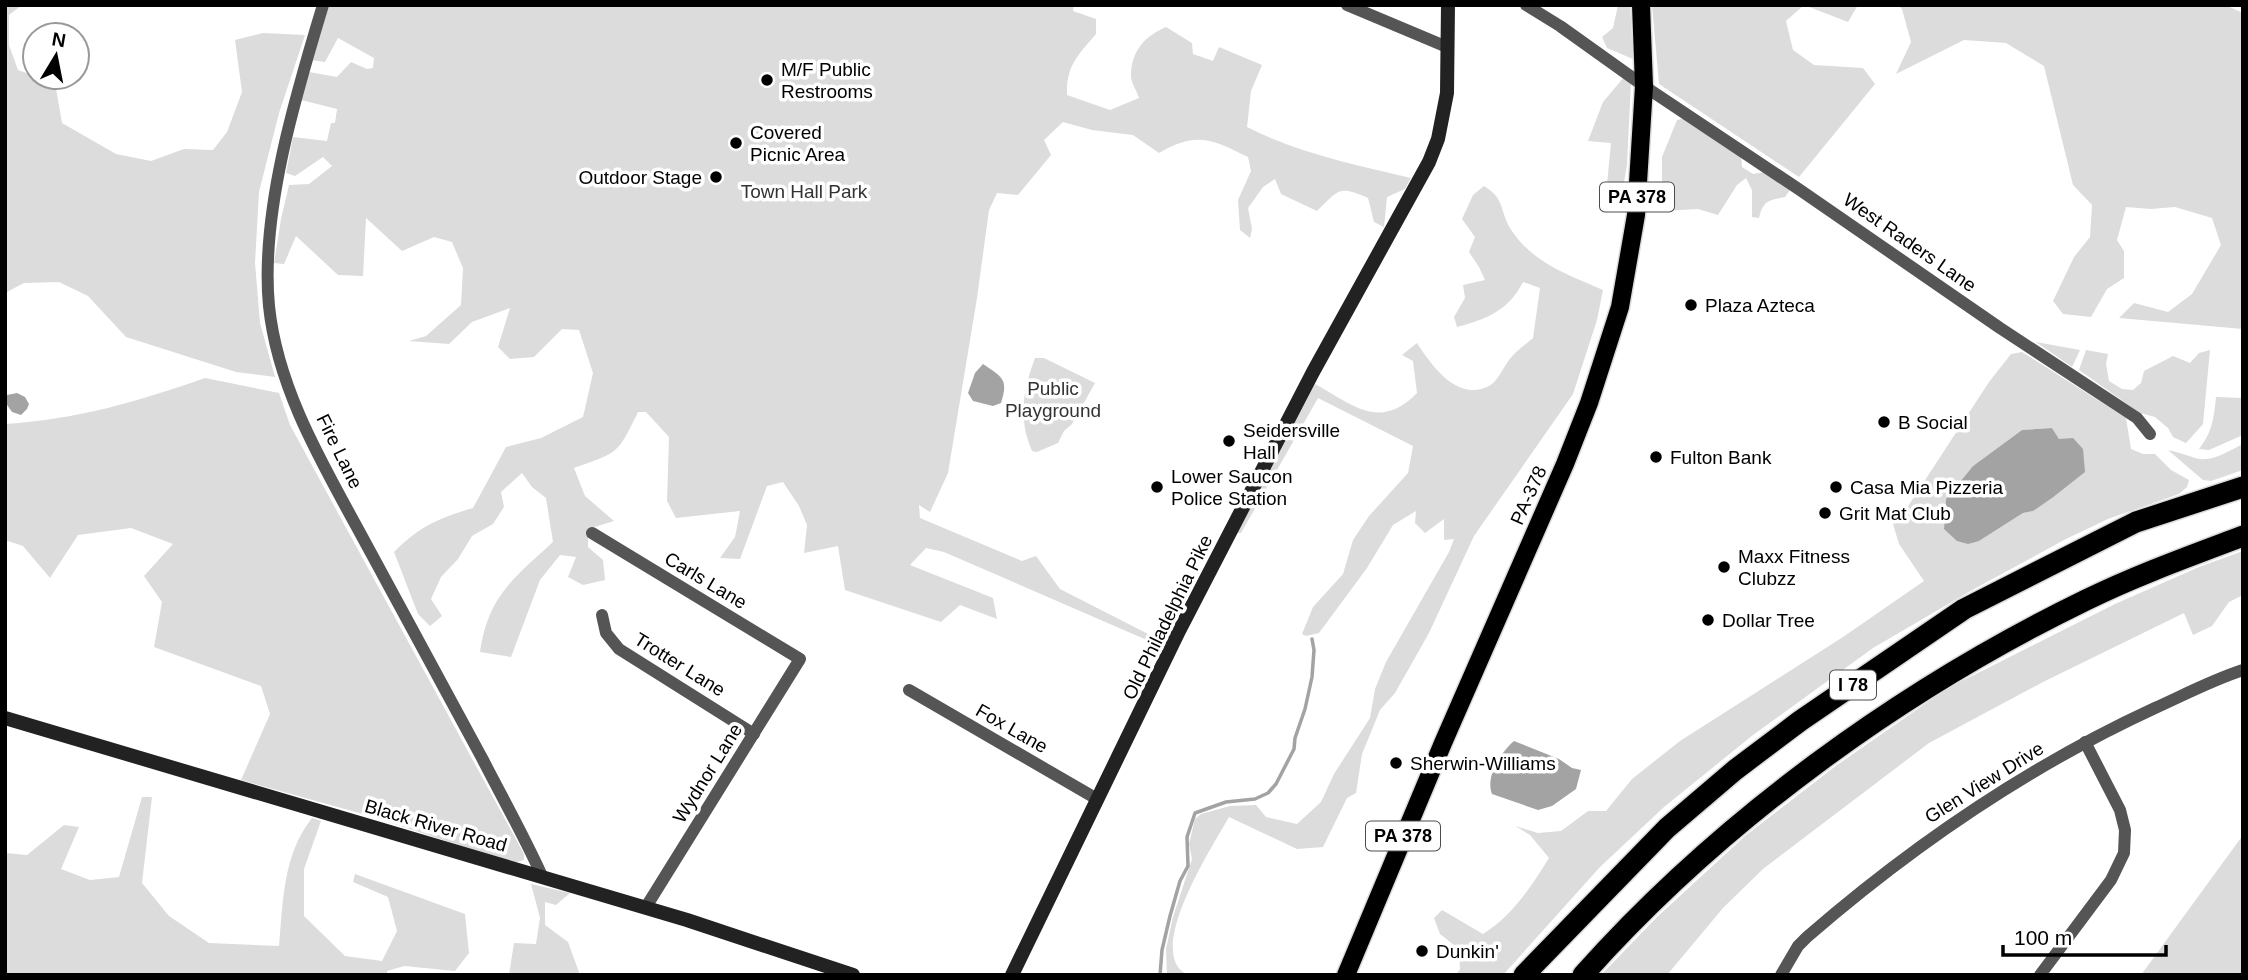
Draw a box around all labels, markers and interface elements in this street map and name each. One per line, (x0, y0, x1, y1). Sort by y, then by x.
north arrow (21, 21, 91, 91)
text: N (50, 28, 67, 51)
place label: M/F Public Restrooms (781, 59, 873, 102)
marker: M/F Public Restrooms (759, 72, 775, 88)
place label: Covered Picnic Area (750, 122, 845, 165)
marker: Covered Picnic Area (728, 135, 744, 151)
place label: Outdoor Stage (578, 167, 702, 188)
marker: Outdoor Stage (708, 169, 724, 185)
park label: Town Hall Park (741, 181, 868, 202)
road number: PA 378 (1600, 182, 1674, 212)
street label: West Raders Lane (1839, 189, 1980, 296)
place label: Plaza Azteca (1705, 295, 1815, 316)
marker: Plaza Azteca (1683, 297, 1699, 313)
park label: Public Playground (1005, 378, 1101, 421)
street label: Fire Lane (313, 411, 367, 492)
place label: B Social (1898, 412, 1968, 433)
marker: B Social (1876, 414, 1892, 430)
place label: Seidersville Hall (1243, 420, 1340, 463)
marker: Seidersville Hall (1221, 433, 1237, 449)
place label: Fulton Bank (1670, 447, 1772, 468)
marker: Fulton Bank (1648, 449, 1664, 465)
street label: PA-378 (1506, 463, 1551, 528)
place label: Lower Saucon Police Station (1171, 466, 1292, 509)
place label: Casa Mia Pizzeria (1850, 477, 2004, 498)
marker: Lower Saucon Police Station (1149, 479, 1165, 495)
marker: Casa Mia Pizzeria (1828, 479, 1844, 495)
place label: Grit Mat Club (1839, 503, 1951, 524)
marker: Grit Mat Club (1817, 505, 1833, 521)
street label: Old Philadelphia Pike (1118, 531, 1216, 703)
place label: Maxx Fitness Clubzz (1738, 546, 1850, 589)
street label: Carls Lane (661, 548, 751, 613)
marker: Maxx Fitness Clubzz (1716, 559, 1732, 575)
place label: Dollar Tree (1722, 610, 1815, 631)
marker: Dollar Tree (1700, 612, 1716, 628)
street label: Trotter Lane (631, 628, 729, 701)
road number: I 78 (1830, 670, 1876, 700)
street label: Fox Lane (972, 700, 1051, 757)
street label: Wydnor Lane (669, 720, 746, 827)
street label: Glen View Drive (1921, 738, 2047, 827)
place label: Sherwin-Williams (1410, 753, 1556, 774)
marker: Sherwin-Williams (1388, 755, 1404, 771)
street label: Black River Road (362, 795, 509, 856)
road number: PA 378 (1366, 822, 1440, 850)
scale bar (2003, 914, 2166, 958)
text: 100 m (2014, 926, 2072, 949)
place label: Dunkin' (1436, 941, 1499, 962)
marker: Dunkin' (1414, 943, 1430, 959)

